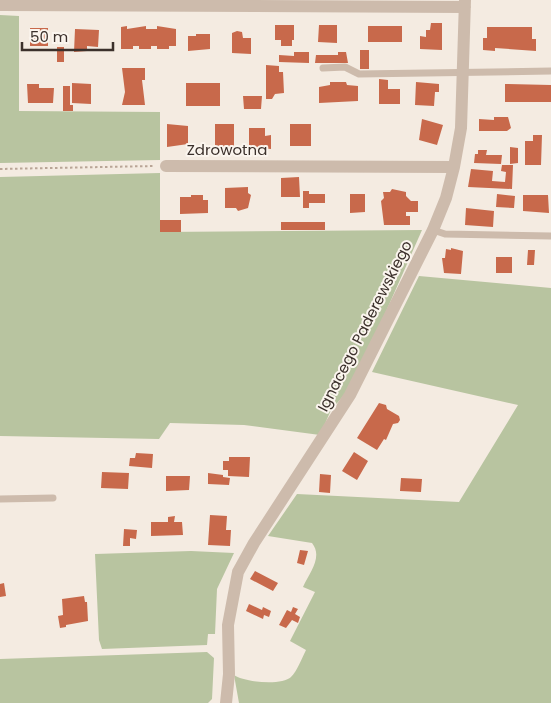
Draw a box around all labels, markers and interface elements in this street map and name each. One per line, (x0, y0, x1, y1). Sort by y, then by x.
scale bar (22, 20, 114, 52)
text: 50 m (30, 26, 68, 47)
street label: Zdrowotna (187, 139, 267, 160)
street label: Ignacego Paderewskiego (312, 237, 417, 415)

